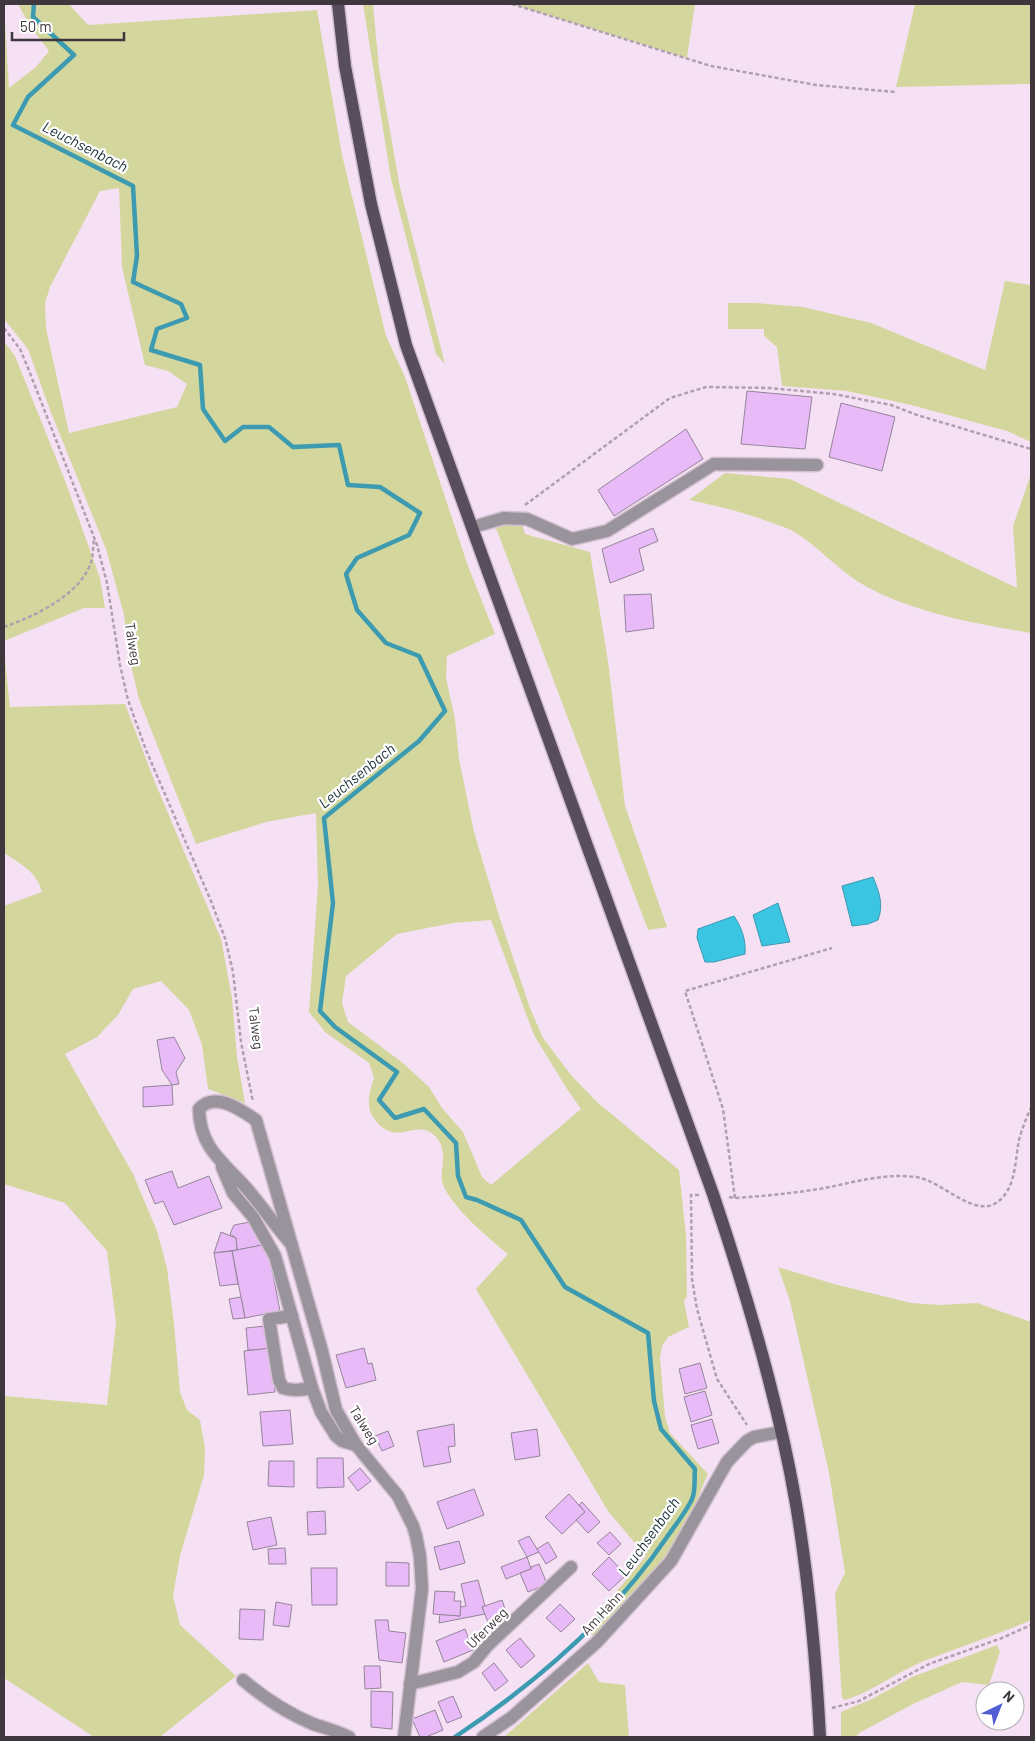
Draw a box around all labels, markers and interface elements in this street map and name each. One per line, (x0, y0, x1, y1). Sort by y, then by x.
scale bar (12, 10, 125, 42)
text: 50 m (20, 17, 52, 35)
water label: Leuchsenbach (40, 117, 131, 175)
street label: Talweg (122, 621, 145, 666)
water label: Leuchsenbach (315, 739, 398, 812)
street label: Talweg (245, 1006, 268, 1050)
street label: Talweg (346, 1402, 383, 1447)
water label: Leuchsenbach (614, 1493, 683, 1579)
street label: Am Hahn (577, 1587, 626, 1638)
street label: Uferweg (463, 1604, 511, 1652)
north arrow (975, 1681, 1025, 1731)
text: N (1000, 1687, 1018, 1706)

